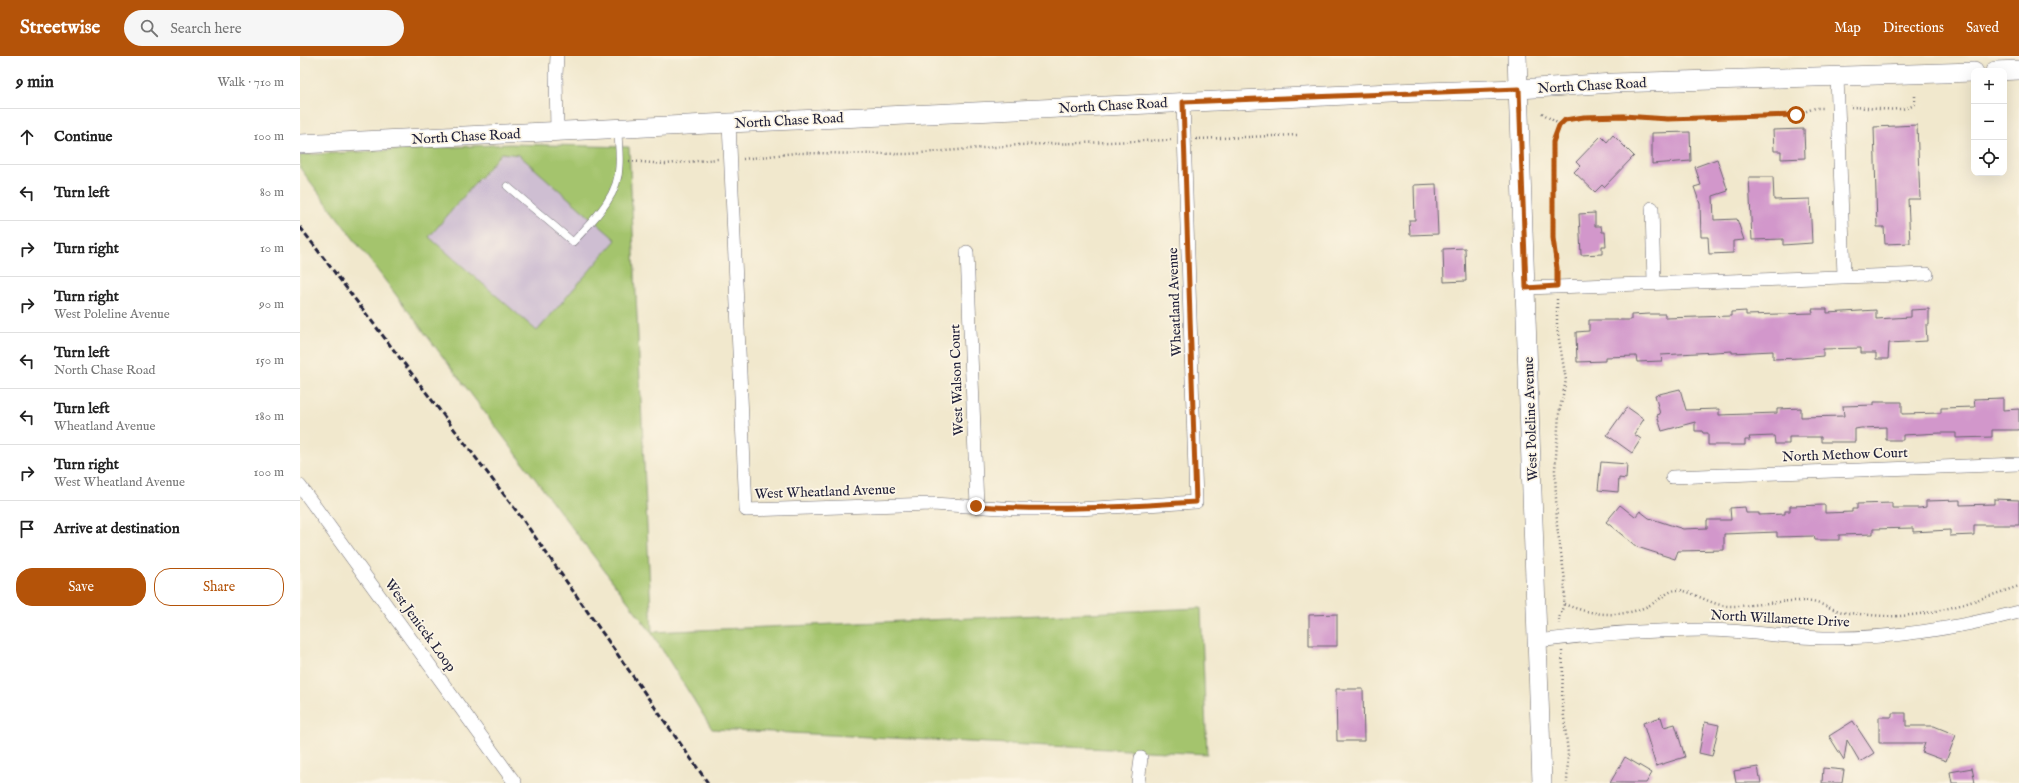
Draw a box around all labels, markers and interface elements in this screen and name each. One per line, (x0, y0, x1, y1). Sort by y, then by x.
search box (124, 10, 404, 46)
text: Streetwise (20, 16, 100, 40)
icon: search (138, 17, 160, 39)
text: Search here (170, 19, 242, 38)
text: Map (1834, 19, 1861, 37)
text: Directions (1883, 19, 1944, 37)
text: Saved (1966, 19, 1999, 37)
map controls (1971, 68, 2007, 176)
button: + (1971, 68, 2007, 104)
text: 9 min (16, 72, 54, 93)
text: Walk · 710 m (218, 74, 284, 91)
street label: North Chase Road (1537, 74, 1648, 98)
street label: North Chase Road (1058, 94, 1169, 118)
button: − (1971, 104, 2007, 140)
route start (1787, 106, 1805, 124)
street label: North Chase Road (734, 109, 845, 133)
street label: North Chase Road (411, 125, 522, 149)
icon: ahead (16, 126, 38, 148)
text: Continue (54, 127, 112, 146)
text: 100 m (254, 128, 284, 145)
button: locate (1971, 140, 2007, 176)
icon: left (16, 182, 38, 204)
text: Turn left (54, 183, 110, 202)
text: 80 m (260, 184, 284, 201)
icon: right (16, 238, 38, 260)
text: Turn right (54, 239, 119, 258)
text: 10 m (260, 240, 284, 257)
street label: Wheatland Avenue (1164, 246, 1186, 357)
text: Turn right (54, 287, 119, 306)
icon: right (16, 294, 38, 316)
text: 90 m (259, 296, 284, 313)
text: West Poleline Avenue (54, 306, 170, 323)
street label: West Walson Court (946, 324, 968, 436)
text: Turn left (54, 343, 110, 362)
icon: left (16, 350, 38, 372)
text: 150 m (255, 352, 284, 369)
street label: West Poleline Avenue (1520, 356, 1542, 482)
text: North Chase Road (54, 362, 155, 379)
text: Turn left (54, 399, 110, 418)
icon: left (16, 406, 38, 428)
text: 180 m (255, 408, 284, 425)
text: Wheatland Avenue (54, 418, 156, 435)
street label: North Methow Court (1782, 444, 1908, 466)
text: Turn right (54, 455, 119, 474)
icon: right (16, 462, 38, 484)
text: 100 m (254, 464, 284, 481)
text: West Wheatland Avenue (54, 474, 185, 491)
street label: West Wheatland Avenue (754, 481, 896, 503)
route end (967, 497, 985, 515)
icon: arrive (16, 518, 38, 540)
text: Arrive at destination (54, 519, 180, 538)
button: Save (16, 568, 146, 606)
button: Share (154, 568, 284, 606)
street label: West Jenicek Loop (380, 576, 460, 676)
street label: North Willamette Drive (1710, 606, 1851, 632)

